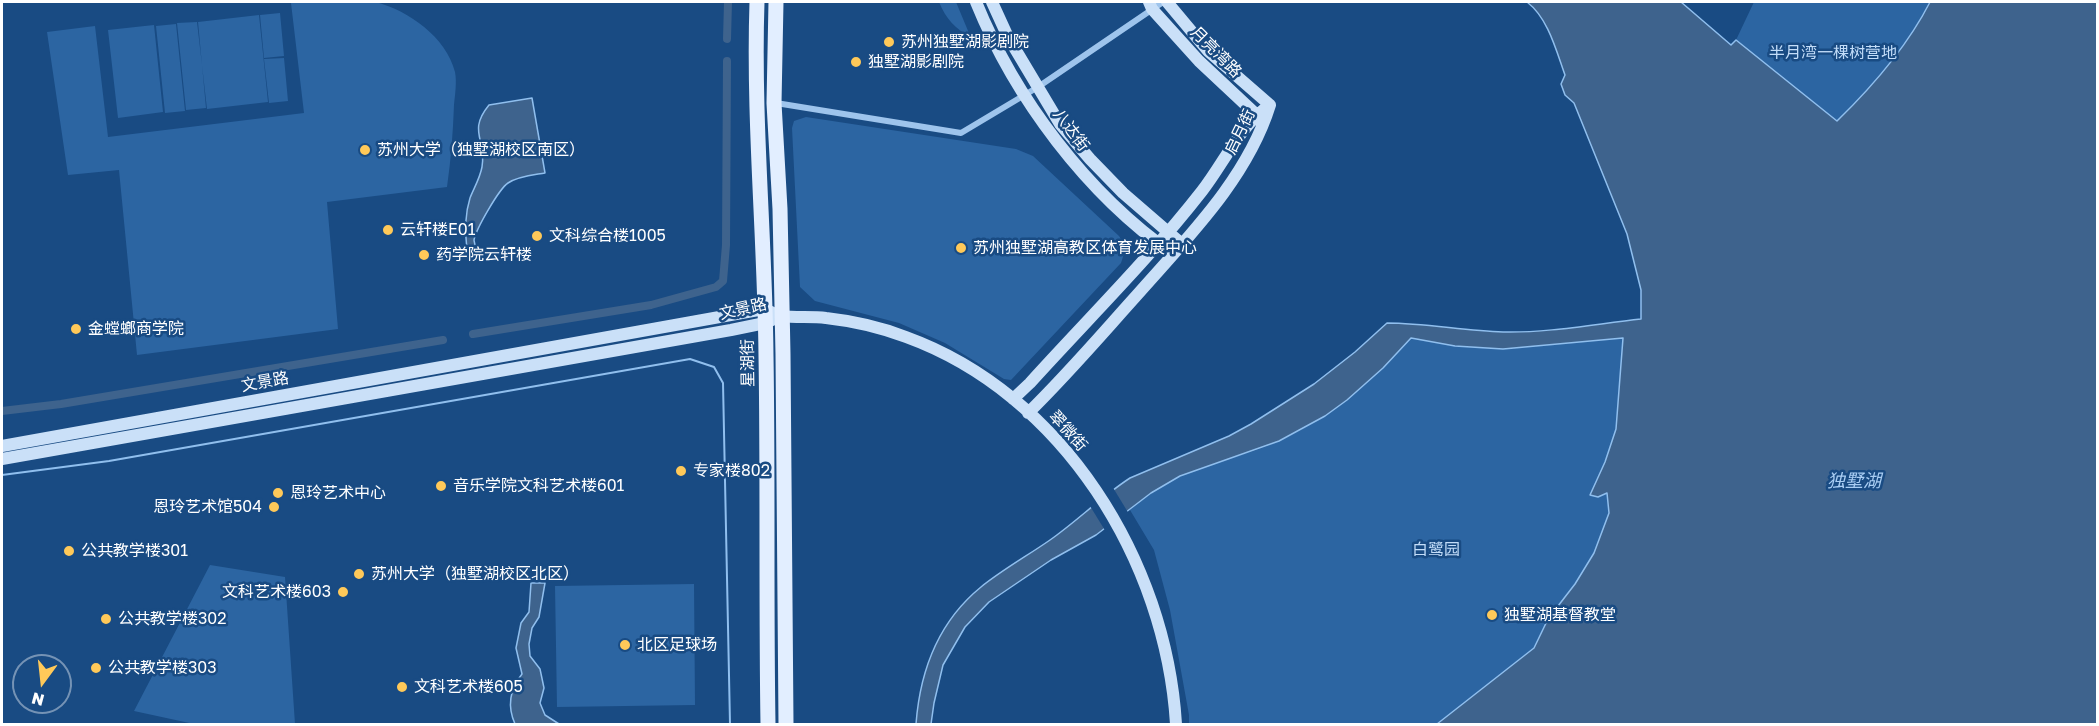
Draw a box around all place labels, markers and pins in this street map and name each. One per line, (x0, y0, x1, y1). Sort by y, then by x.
place label: 苏州独墅湖影剧院 (901, 32, 1029, 52)
marker: 苏州独墅湖影剧院 (882, 35, 896, 49)
place label: 独墅湖影剧院 (868, 52, 964, 72)
marker: 独墅湖影剧院 (849, 55, 863, 69)
place label: 苏州大学（独墅湖校区南区） (377, 140, 585, 160)
marker: 苏州大学（独墅湖校区南区） (358, 143, 372, 157)
place label: 云轩楼E01 (400, 220, 475, 240)
marker: 云轩楼E01 (381, 223, 395, 237)
place label: 文科综合楼1005 (549, 226, 666, 246)
marker: 文科综合楼1005 (530, 229, 544, 243)
place label: 苏州独墅湖高教区体育发展中心 (973, 238, 1197, 258)
marker: 苏州独墅湖高教区体育发展中心 (954, 241, 968, 255)
place label: 药学院云轩楼 (436, 245, 532, 265)
marker: 药学院云轩楼 (417, 248, 431, 262)
place label: 金螳螂商学院 (88, 319, 184, 339)
marker: 金螳螂商学院 (69, 322, 83, 336)
place label: 专家楼802 (693, 461, 770, 481)
marker: 专家楼802 (674, 464, 688, 478)
place label: 音乐学院文科艺术楼601 (453, 476, 624, 496)
marker: 音乐学院文科艺术楼601 (434, 479, 448, 493)
place label: 恩玲艺术中心 (290, 483, 386, 503)
marker: 恩玲艺术中心 (271, 486, 285, 500)
place label: 恩玲艺术馆504 (153, 497, 262, 517)
marker: 恩玲艺术馆504 (267, 500, 281, 514)
place label: 公共教学楼301 (81, 541, 188, 561)
marker: 公共教学楼301 (62, 544, 76, 558)
place label: 苏州大学（独墅湖校区北区） (371, 564, 579, 584)
marker: 苏州大学（独墅湖校区北区） (352, 567, 366, 581)
place label: 文科艺术楼603 (222, 582, 331, 602)
marker: 文科艺术楼603 (336, 585, 350, 599)
place label: 独墅湖基督教堂 (1504, 605, 1616, 625)
marker: 独墅湖基督教堂 (1485, 608, 1499, 622)
place label: 公共教学楼302 (118, 609, 227, 629)
marker: 公共教学楼302 (99, 612, 113, 626)
place label: 北区足球场 (637, 635, 717, 655)
marker: 北区足球场 (618, 638, 632, 652)
place label: 公共教学楼303 (108, 658, 217, 678)
marker: 公共教学楼303 (89, 661, 103, 675)
place label: 文科艺术楼605 (414, 677, 523, 697)
marker: 文科艺术楼605 (395, 680, 409, 694)

